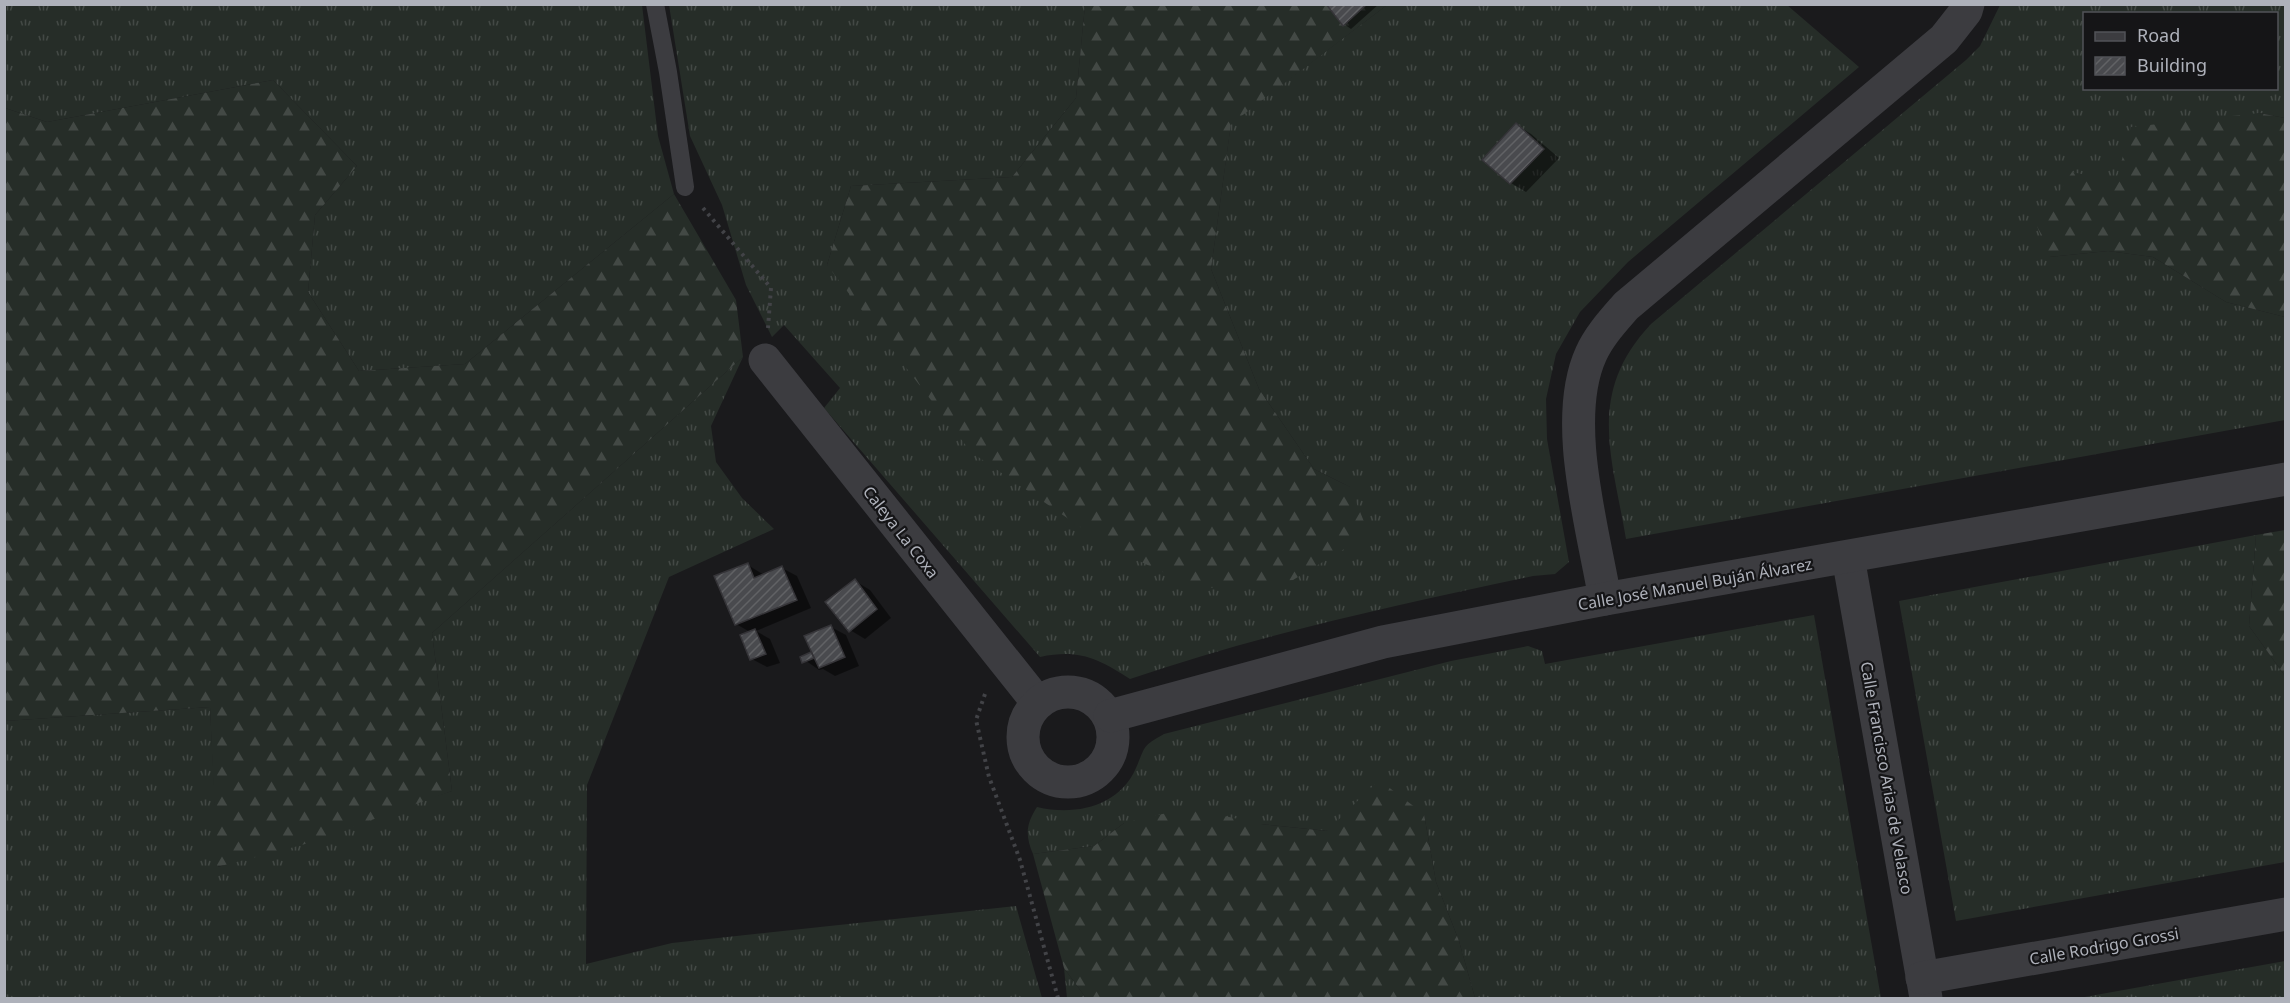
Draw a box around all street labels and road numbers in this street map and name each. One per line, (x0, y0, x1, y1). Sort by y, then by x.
street label: Caleya La Coxa (858, 481, 944, 583)
street label: Calle José Manuel Buján Álvarez (1576, 553, 1814, 615)
street label: Calle Francisco Arias de Velasco (1856, 660, 1918, 896)
street label: Calle Rodrigo Grossi (2027, 922, 2181, 970)

